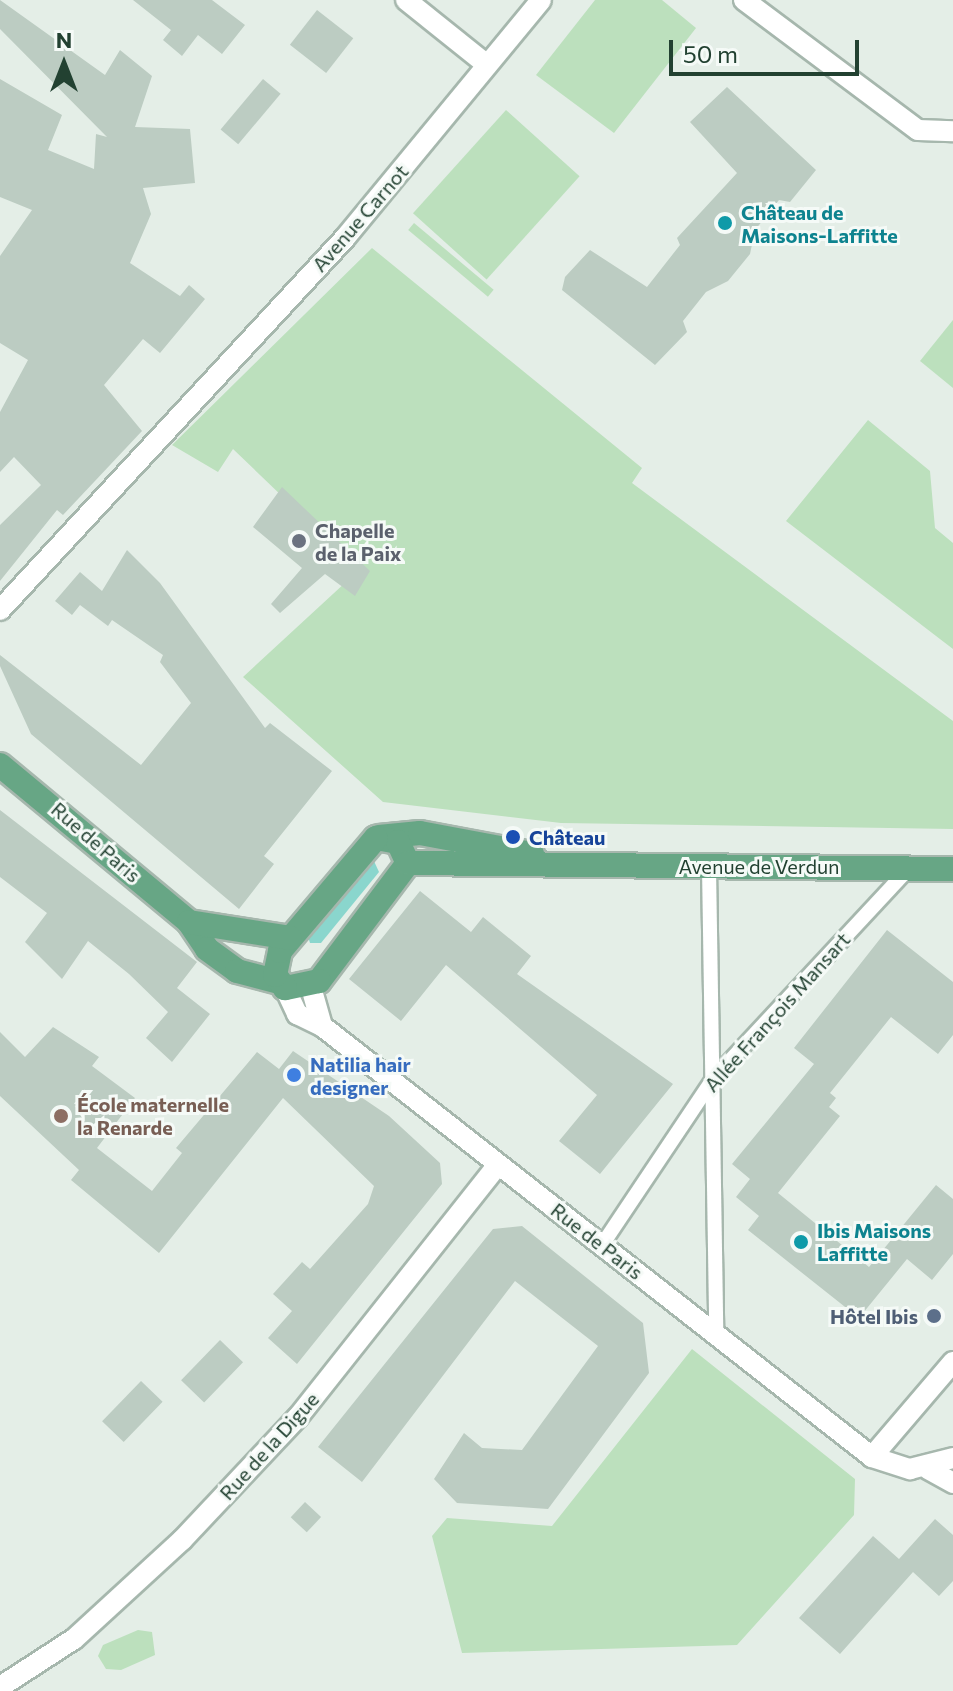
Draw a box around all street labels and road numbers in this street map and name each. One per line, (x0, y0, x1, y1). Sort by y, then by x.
street label: Avenue Carnot (307, 160, 413, 276)
street label: Rue de Paris (47, 797, 145, 887)
street label: Avenue de Verdun (678, 854, 840, 878)
street label: Allée François Mansart (699, 927, 855, 1097)
street label: Rue de Paris (546, 1198, 648, 1284)
street label: Rue de la Digue (214, 1387, 324, 1505)

